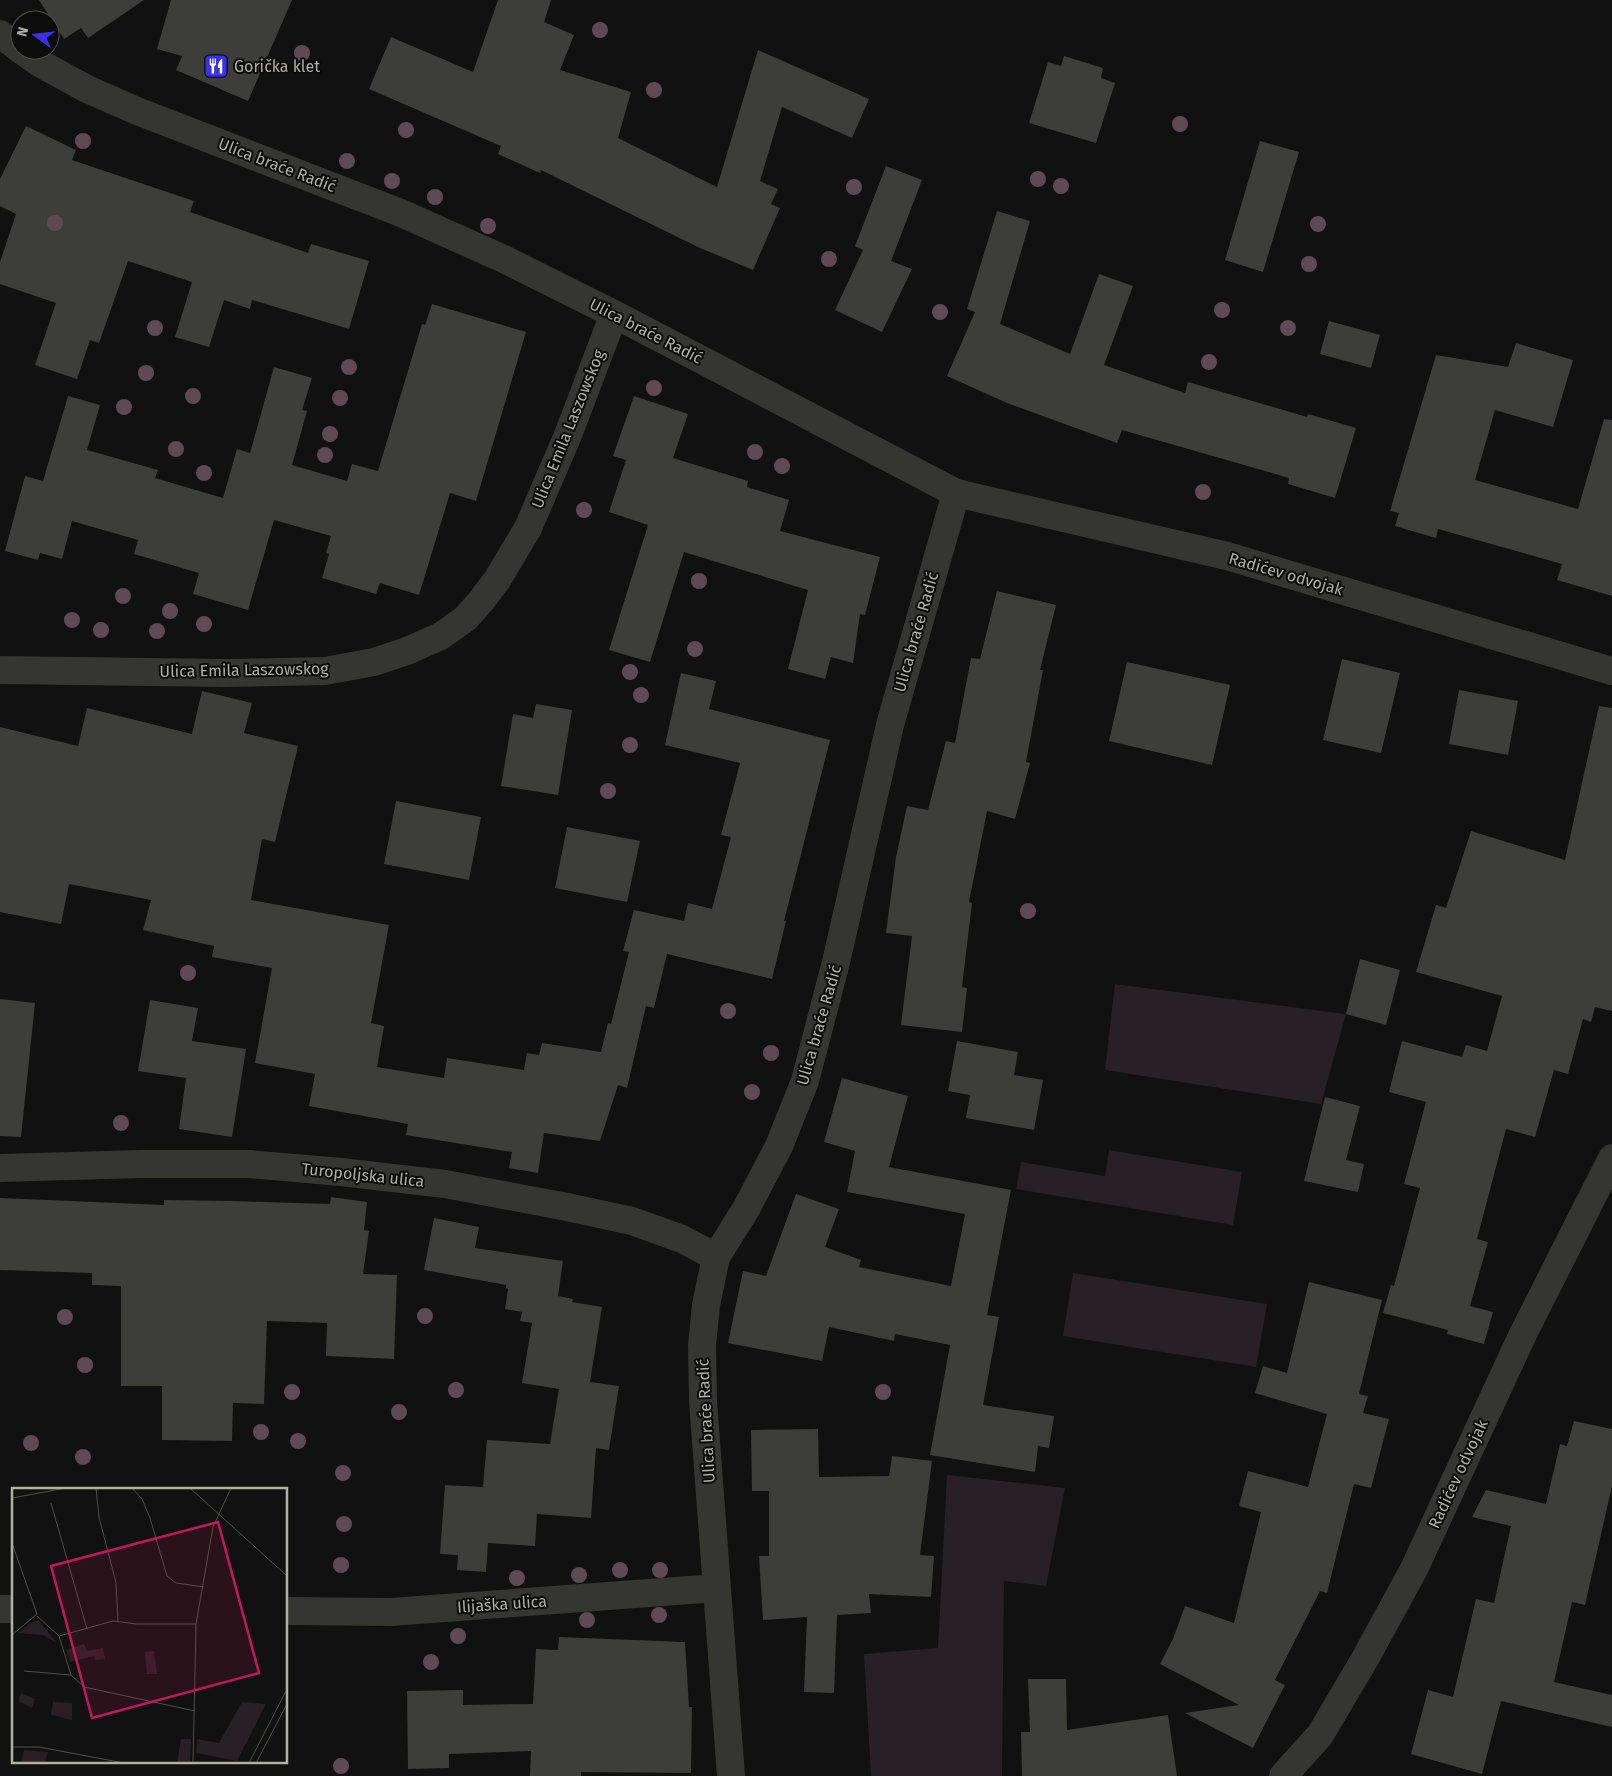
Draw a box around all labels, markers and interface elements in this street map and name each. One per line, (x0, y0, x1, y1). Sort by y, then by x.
north arrow (10, 10, 60, 60)
text: N (14, 25, 32, 38)
restaurant icon: Gorička klet (203, 53, 229, 79)
place label: Gorička klet (234, 57, 320, 76)
street label: Ulica braće Radić (216, 134, 339, 196)
street label: Ulica braće Radić (586, 294, 706, 368)
street label: Ulica Emila Laszowskog (528, 346, 609, 511)
street label: Radićev odvojak (1227, 549, 1346, 600)
street label: Ulica braće Radić (890, 569, 942, 694)
street label: Ulica Emila Laszowskog (159, 659, 329, 681)
street label: Ulica braće Radić (793, 962, 845, 1087)
street label: Turopoljska ulica (301, 1159, 425, 1191)
street label: Ulica braće Radić (693, 1358, 719, 1484)
street label: Radićev odvojak (1424, 1416, 1492, 1531)
inset map (12, 1488, 288, 1764)
street label: Ilijaška ulica (456, 1591, 548, 1617)

